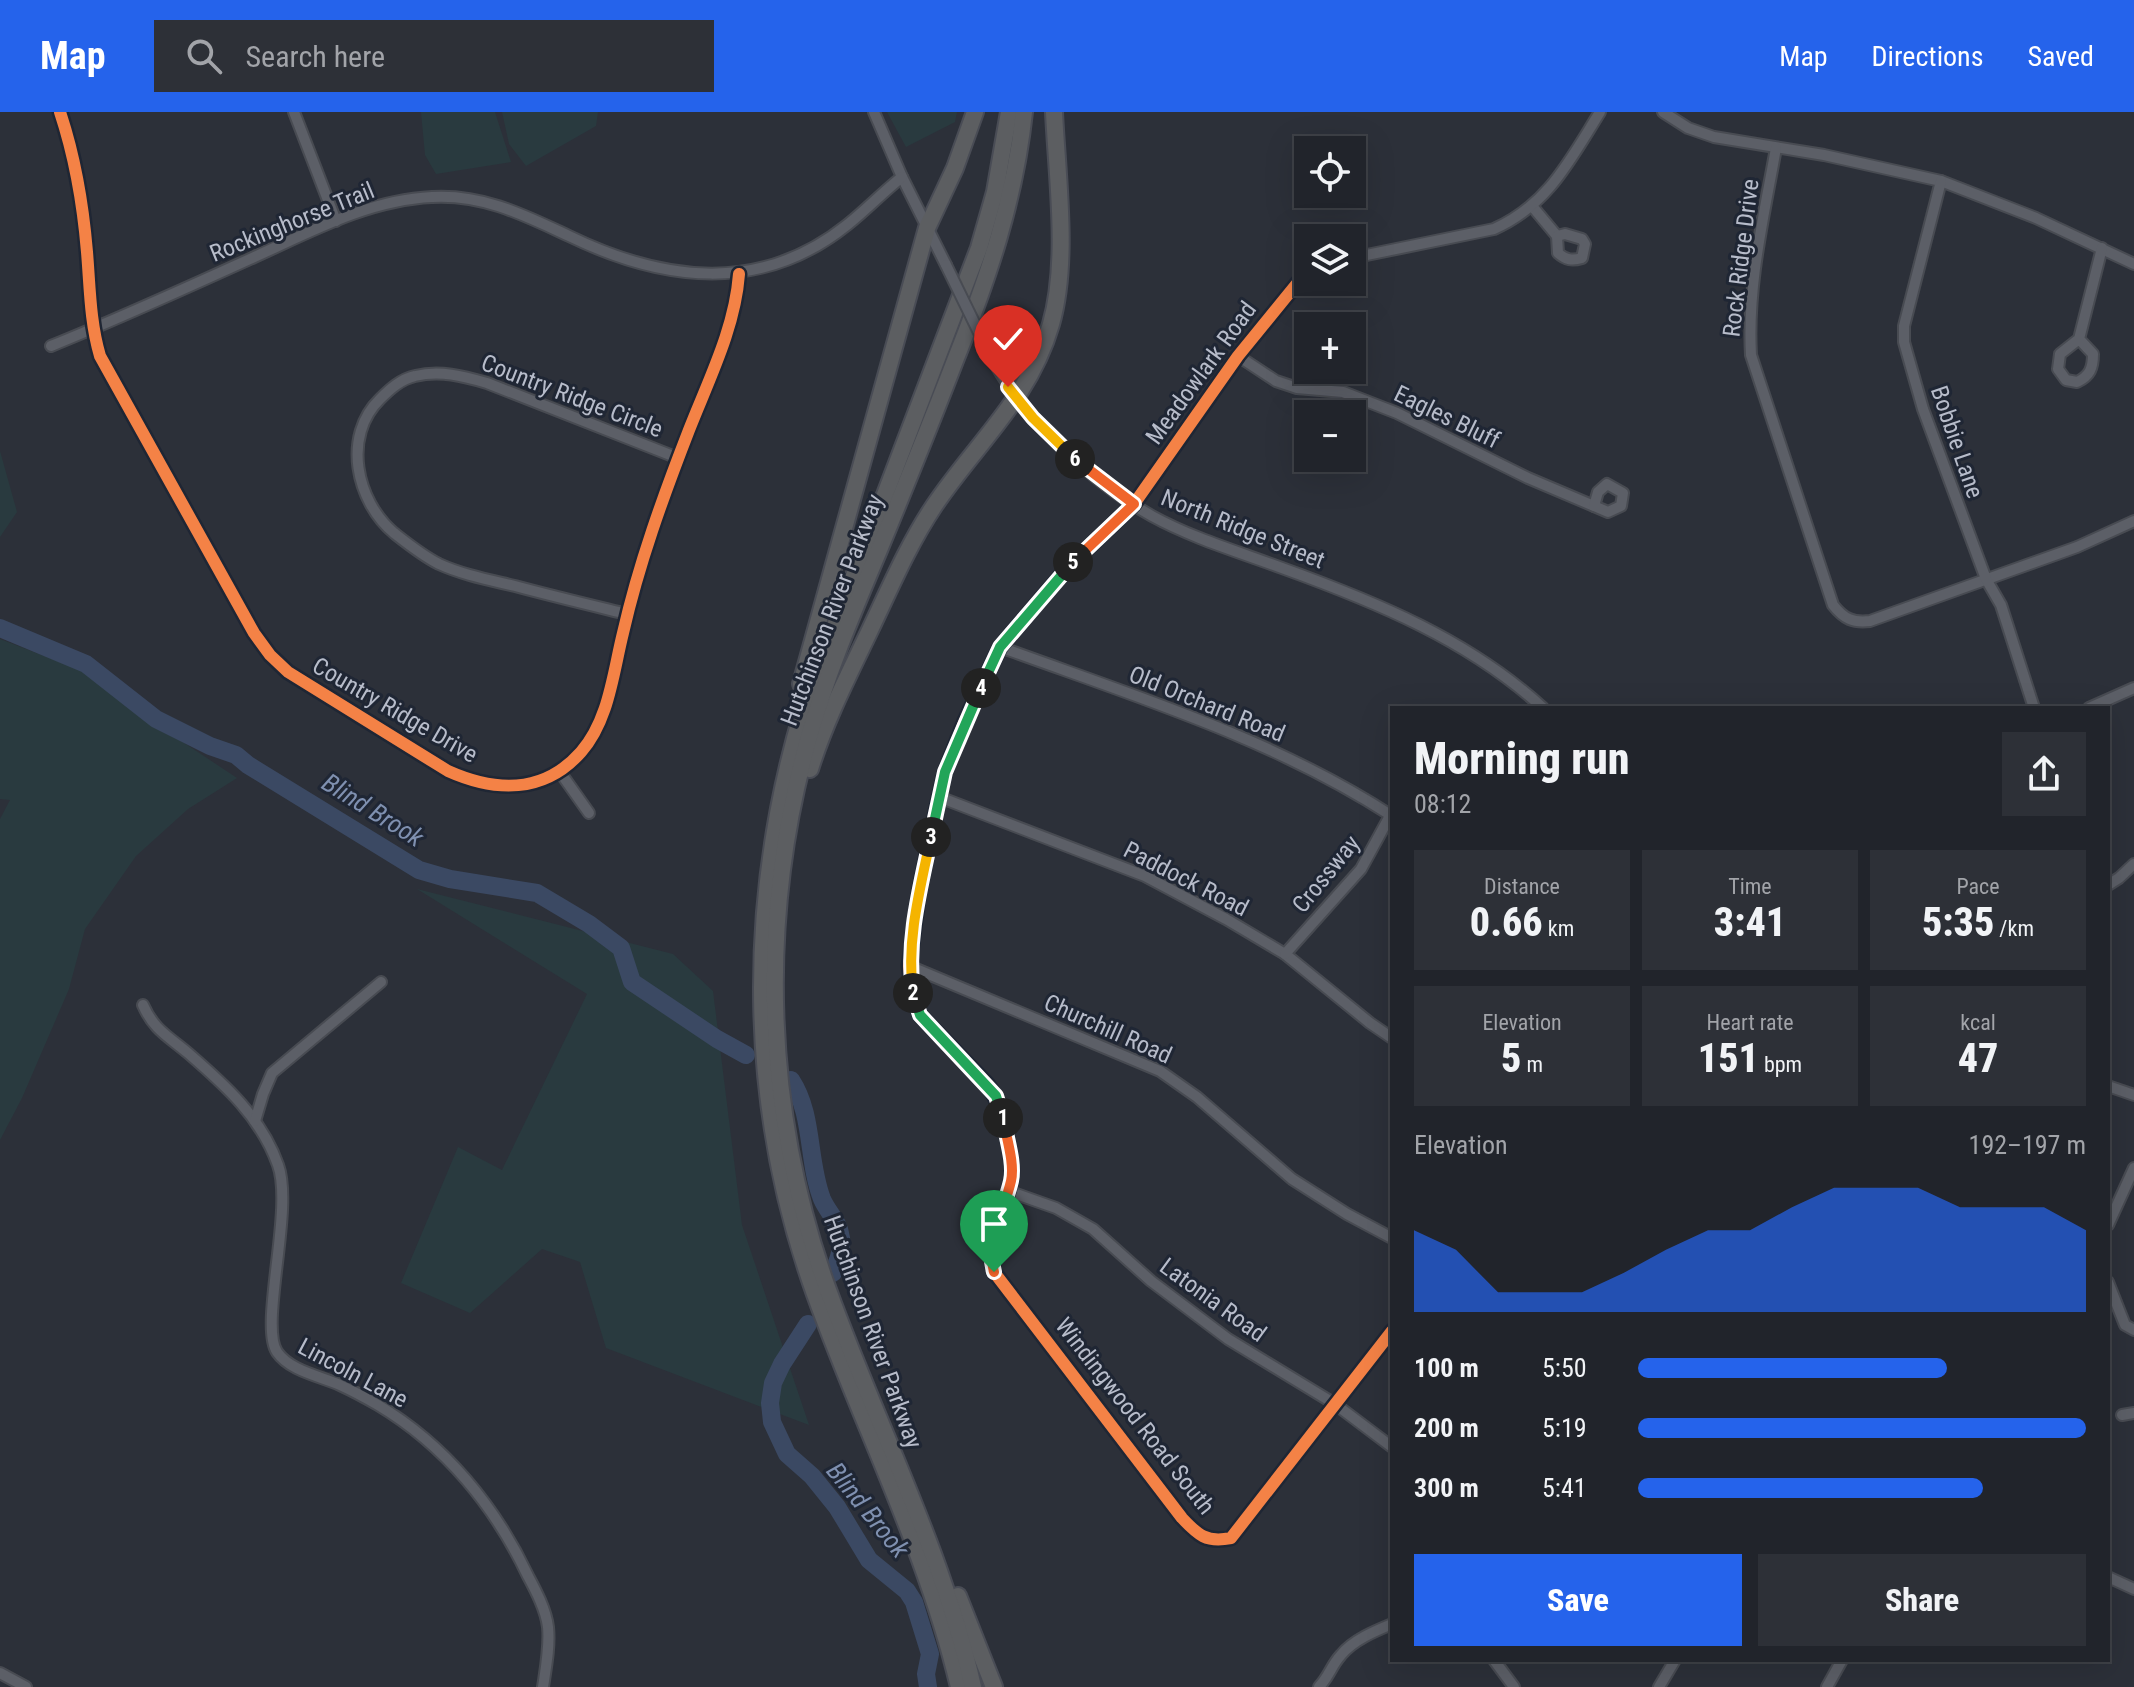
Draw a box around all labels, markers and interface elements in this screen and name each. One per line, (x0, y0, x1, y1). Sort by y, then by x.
search box (154, 20, 714, 92)
text: Map (40, 34, 106, 78)
icon: search (182, 34, 226, 78)
text: Search here (246, 39, 385, 74)
text: Map (1779, 40, 1828, 73)
text: Directions (1872, 40, 1983, 73)
text: Saved (2027, 40, 2094, 73)
map controls (1294, 136, 1366, 472)
button: locate (1294, 136, 1366, 208)
street label: Rockinghorse Trail (206, 176, 378, 268)
street label: Rock Ridge Drive (1717, 177, 1765, 339)
button: layers (1294, 224, 1366, 296)
street label: Meadowlark Road (1140, 296, 1262, 450)
pin (974, 305, 1042, 387)
button: + (1294, 312, 1366, 384)
icon: check (986, 317, 1030, 361)
street label: Country Ridge Circle (477, 349, 667, 443)
street label: Eagles Bluff (1390, 379, 1505, 455)
street label: Bobbie Lane (1925, 382, 1989, 502)
button: − (1294, 400, 1366, 472)
pin: 6 (1055, 439, 1095, 479)
text: 6 (1069, 446, 1081, 471)
street label: North Ridge Street (1157, 483, 1329, 575)
street label: Hutchinson River Parkway (775, 490, 889, 730)
pin: 5 (1053, 542, 1093, 582)
text: 5 (1067, 549, 1079, 574)
street label: Country Ridge Drive (308, 651, 482, 769)
street label: Old Orchard Road (1125, 660, 1289, 748)
pin: 4 (961, 668, 1001, 708)
text: 4 (975, 675, 987, 700)
button: share (2002, 732, 2086, 816)
text: Morning run (1414, 733, 1630, 785)
water label: Blind Brook (317, 767, 430, 853)
text: 08:12 (1414, 789, 1471, 819)
pin: 3 (911, 817, 951, 857)
text: 3 (925, 824, 937, 849)
street label: Crossway (1286, 830, 1366, 918)
street label: Paddock Road (1119, 836, 1253, 922)
text: Distance (1484, 874, 1560, 899)
text: Time (1728, 874, 1772, 899)
text: Pace (1956, 874, 2000, 899)
text: 0.66 (1470, 899, 1543, 946)
text: 3:41 (1714, 899, 1786, 946)
text: 5:35 (1922, 899, 1994, 946)
text: km (1543, 916, 1574, 941)
text: /km (1994, 916, 2034, 941)
pin: 2 (893, 973, 933, 1013)
text: 2 (907, 980, 919, 1005)
street label: Churchill Road (1040, 988, 1176, 1070)
text: Elevation (1482, 1010, 1562, 1035)
text: Heart rate (1707, 1010, 1793, 1035)
text: kcal (1960, 1010, 1996, 1035)
text: 5 (1501, 1035, 1521, 1082)
text: 151 (1698, 1035, 1759, 1082)
text: 47 (1958, 1035, 1998, 1082)
text: m (1521, 1052, 1543, 1077)
text: bpm (1759, 1052, 1802, 1077)
pin: 1 (983, 1098, 1023, 1138)
text: 1 (997, 1105, 1009, 1130)
text: Elevation (1414, 1130, 1508, 1160)
text: 192–197 m (1969, 1130, 2086, 1160)
pin (960, 1190, 1028, 1272)
icon: arrive (972, 1202, 1016, 1246)
street label: Hutchinson River Parkway (818, 1212, 928, 1452)
street label: Latonia Road (1155, 1252, 1271, 1348)
street label: Windingwood Road South (1050, 1312, 1220, 1520)
street label: Lincoln Lane (293, 1332, 413, 1414)
text: 100 m (1414, 1353, 1479, 1383)
text: 5:50 (1542, 1353, 1587, 1383)
text: 200 m (1414, 1413, 1479, 1443)
text: 5:19 (1542, 1413, 1587, 1443)
water label: Blind Brook (821, 1456, 916, 1564)
text: 300 m (1414, 1473, 1479, 1503)
text: 5:41 (1542, 1473, 1587, 1503)
button: Save (1414, 1554, 1742, 1646)
button: Share (1758, 1554, 2086, 1646)

